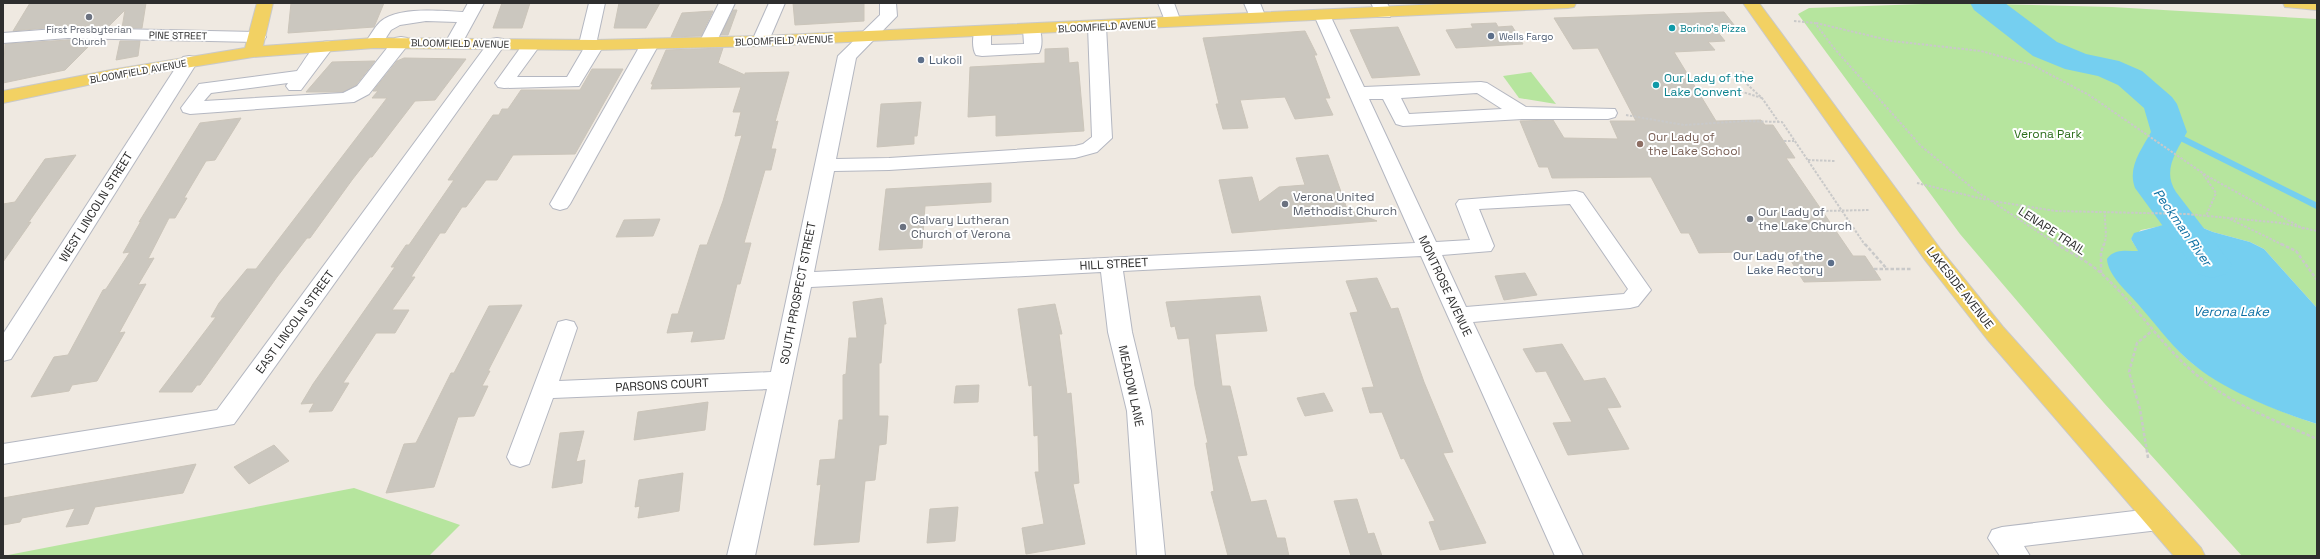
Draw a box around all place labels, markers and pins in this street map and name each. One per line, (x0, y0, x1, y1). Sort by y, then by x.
marker: First Presbyterian Church (84, 12, 94, 22)
place label: Borino's Pizza (1680, 22, 1746, 35)
place label: First Presbyterian Church (46, 23, 132, 48)
marker: Borino's Pizza (1667, 23, 1677, 33)
place label: Wells Fargo (1499, 30, 1554, 43)
marker: Wells Fargo (1486, 31, 1496, 41)
place label: Lukoil (929, 52, 962, 68)
marker: Lukoil (916, 55, 926, 65)
place label: Our Lady of the Lake Convent (1664, 70, 1754, 100)
marker: Our Lady of the Lake Convent (1651, 80, 1661, 90)
place label: Our Lady of the Lake School (1648, 129, 1741, 159)
marker: Our Lady of the Lake School (1635, 139, 1645, 149)
place label: Verona United Methodist Church (1293, 189, 1397, 219)
marker: Verona United Methodist Church (1280, 199, 1290, 209)
place label: Our Lady of the Lake Church (1758, 204, 1852, 234)
place label: Calvary Lutheran Church of Verona (911, 212, 1011, 242)
marker: Our Lady of the Lake Church (1745, 214, 1755, 224)
marker: Calvary Lutheran Church of Verona (898, 222, 908, 232)
place label: Our Lady of the Lake Rectory (1733, 248, 1823, 278)
marker: Our Lady of the Lake Rectory (1826, 258, 1836, 268)

